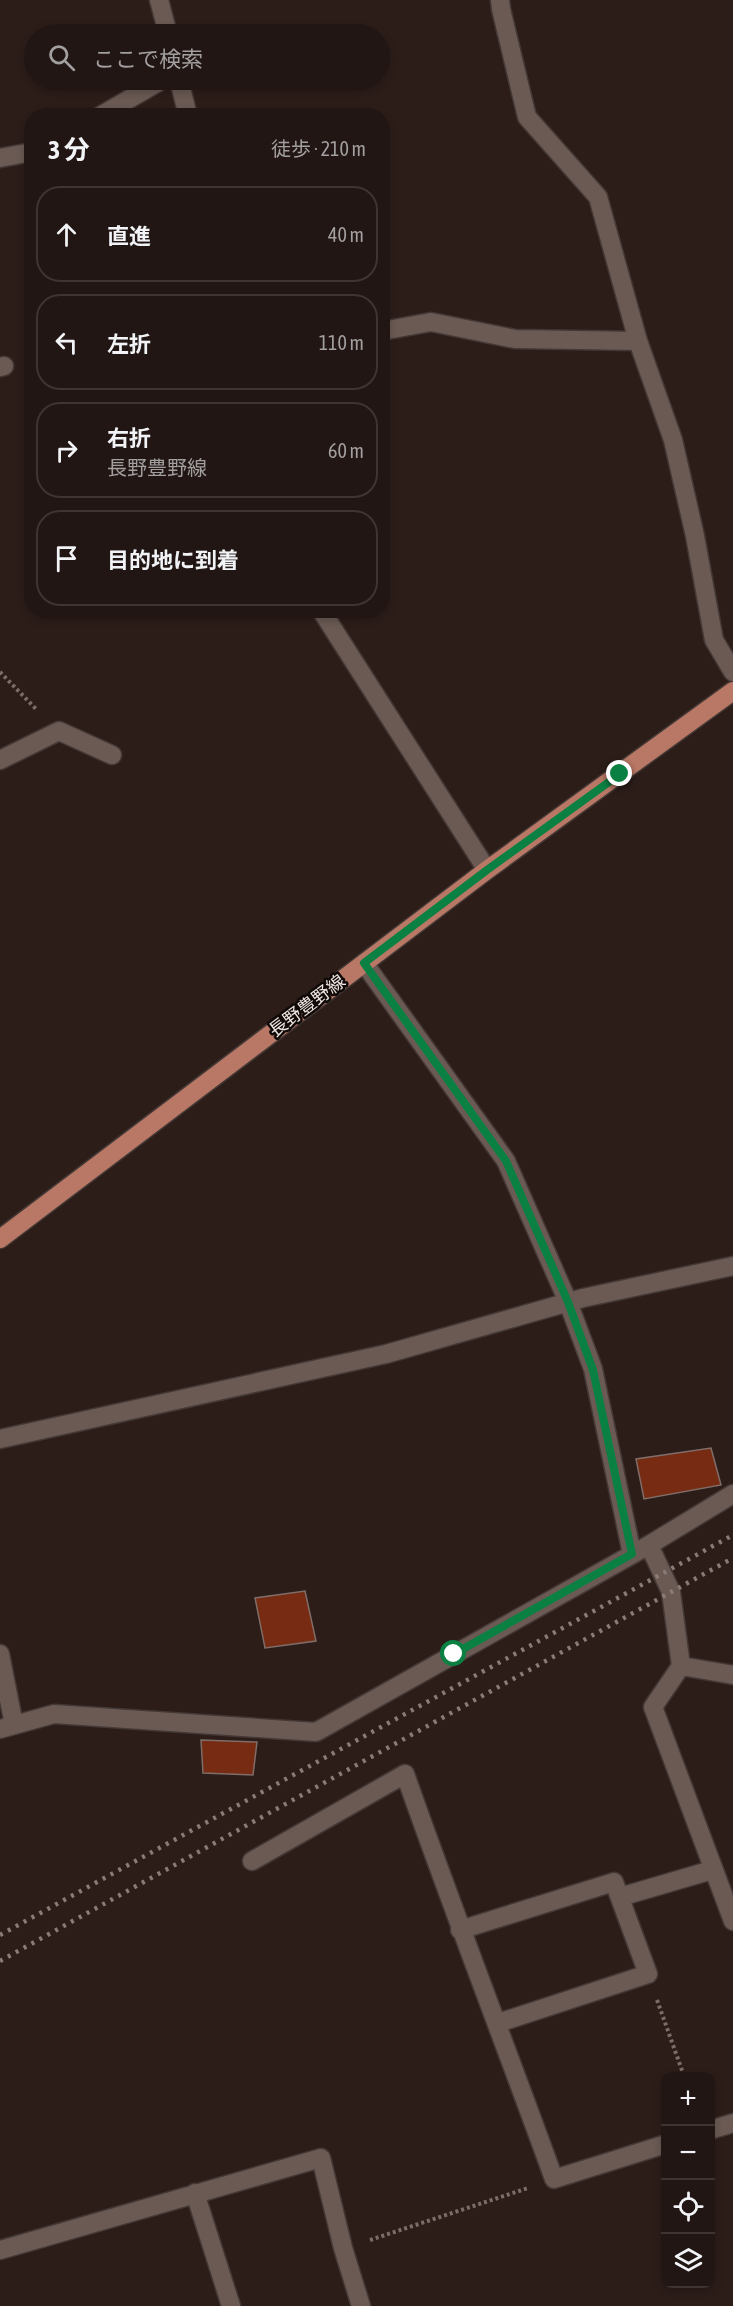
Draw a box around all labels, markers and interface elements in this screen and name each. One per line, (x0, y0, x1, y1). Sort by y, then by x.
search box (24, 24, 390, 90)
icon: search (45, 41, 78, 74)
text: ここで検索 (93, 46, 203, 72)
text: 3 分 (48, 135, 90, 165)
text: 徒歩 · 210 m (271, 137, 366, 160)
icon: ahead (50, 218, 83, 251)
text: 直進 (107, 223, 151, 249)
text: 40 m (328, 223, 364, 246)
icon: left (50, 326, 83, 359)
text: 左折 (107, 331, 151, 357)
text: 110 m (319, 331, 364, 354)
text: 右折 (107, 425, 151, 451)
icon: right (50, 434, 83, 467)
text: 60 m (328, 439, 364, 462)
text: 長野豊野線 (107, 456, 207, 479)
icon: arrive (50, 542, 83, 575)
text: 目的地に到着 (107, 547, 239, 573)
route end (606, 760, 632, 786)
street label: 長野豊野線 (264, 970, 349, 1041)
route start (440, 1640, 466, 1666)
map controls (661, 2072, 715, 2288)
button: + (661, 2072, 715, 2126)
button: − (661, 2126, 715, 2180)
button: locate (661, 2180, 715, 2234)
button: layers (661, 2234, 715, 2288)

